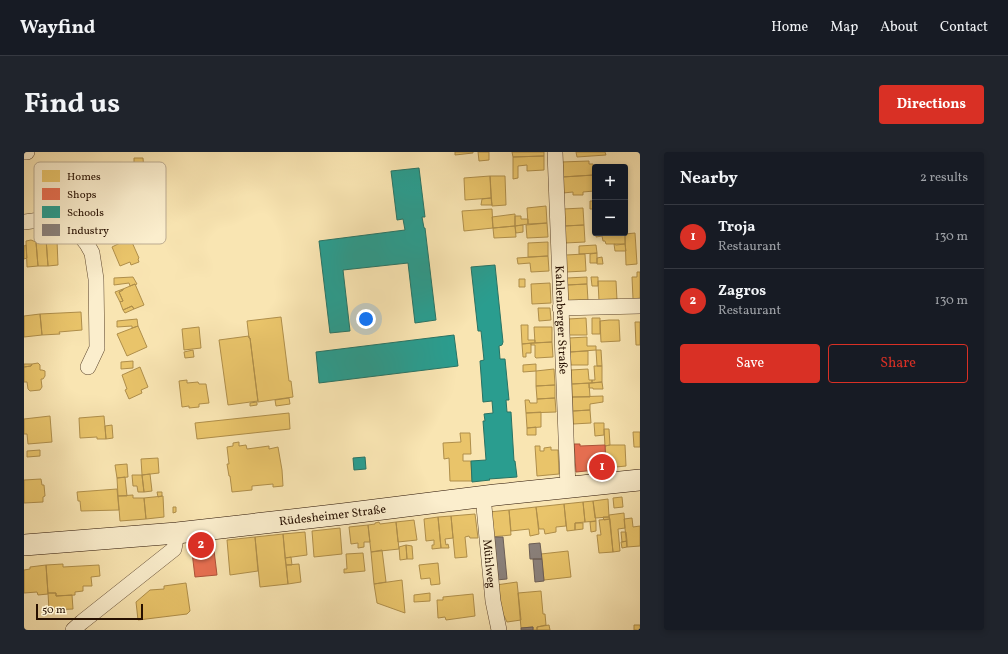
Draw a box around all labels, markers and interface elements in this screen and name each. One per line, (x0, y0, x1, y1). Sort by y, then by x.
text: Wayfind (20, 15, 95, 41)
text: Home (771, 18, 808, 37)
text: Map (830, 18, 858, 37)
text: About (880, 18, 918, 37)
text: Contact (940, 18, 988, 37)
text: Find us (24, 85, 120, 124)
button: Directions (879, 85, 984, 124)
legend (34, 162, 166, 244)
map controls (592, 164, 628, 236)
button: + (592, 164, 628, 200)
text: Nearby (680, 167, 738, 190)
text: 2 results (920, 169, 968, 187)
text: Homes (67, 170, 101, 185)
text: Shops (67, 188, 97, 203)
button: − (592, 200, 628, 236)
text: Schools (67, 206, 104, 221)
text: Troja (718, 217, 755, 238)
text: Industry (67, 224, 109, 239)
text: 1 (690, 228, 696, 246)
text: 130 m (935, 228, 968, 246)
text: Restaurant (718, 238, 781, 256)
street label: Kahlenberger Straße (550, 265, 571, 375)
text: Zagros (718, 281, 766, 302)
text: 2 (690, 292, 696, 310)
text: 130 m (935, 292, 968, 310)
text: Restaurant (718, 302, 781, 320)
your location (356, 309, 376, 329)
button: Save (680, 344, 820, 383)
button: Share (828, 344, 968, 383)
pin: 1 (589, 452, 615, 482)
street label: Rüdesheimer Straße (278, 502, 387, 530)
pin: 2 (188, 530, 214, 560)
street label: Mühlweg (478, 538, 499, 589)
scale bar (36, 602, 143, 621)
text: 50 m (42, 603, 66, 618)

